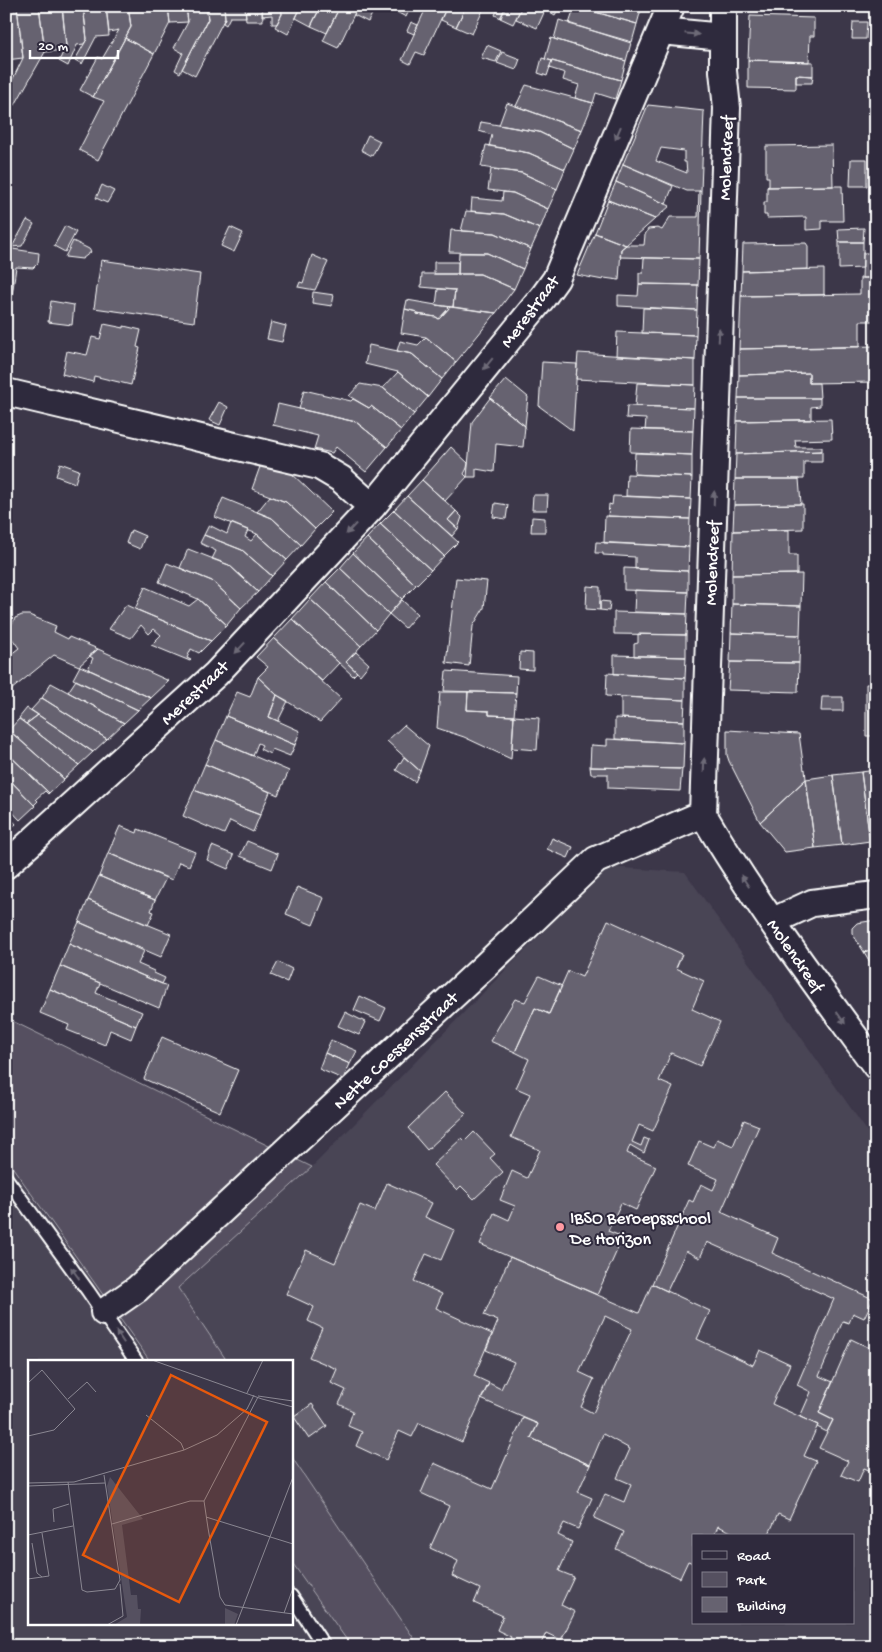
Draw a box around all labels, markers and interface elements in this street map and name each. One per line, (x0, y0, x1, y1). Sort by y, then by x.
scale bar (30, 28, 118, 60)
one-way arrow (684, 30, 700, 38)
text: 20 m (38, 38, 68, 56)
street label: Molendreef (716, 114, 740, 201)
one-way arrow (614, 126, 622, 140)
street label: Merestraat (497, 271, 566, 353)
one-way arrow (716, 327, 724, 343)
one-way arrow (483, 357, 494, 370)
one-way arrow (710, 489, 718, 505)
street label: Molendreef (702, 519, 726, 606)
one-way arrow (345, 523, 357, 535)
one-way arrow (234, 642, 246, 654)
street label: Merestraat (157, 656, 235, 731)
one-way arrow (701, 757, 709, 773)
one-way arrow (740, 874, 750, 887)
street label: Molendreef (761, 916, 828, 998)
street label: Nette Coessensstraat (330, 987, 465, 1115)
one-way arrow (835, 1011, 846, 1024)
place label: IBSO Beroepsschool De Horizon (569, 1209, 711, 1251)
marker: IBSO Beroepsschool De Horizon (554, 1221, 566, 1233)
one-way arrow (70, 1267, 81, 1280)
one-way arrow (115, 1330, 125, 1343)
inset map (28, 1360, 292, 1624)
legend (692, 1534, 854, 1624)
text: Road (737, 1548, 771, 1566)
text: Park (736, 1572, 767, 1590)
text: Building (736, 1598, 786, 1616)

